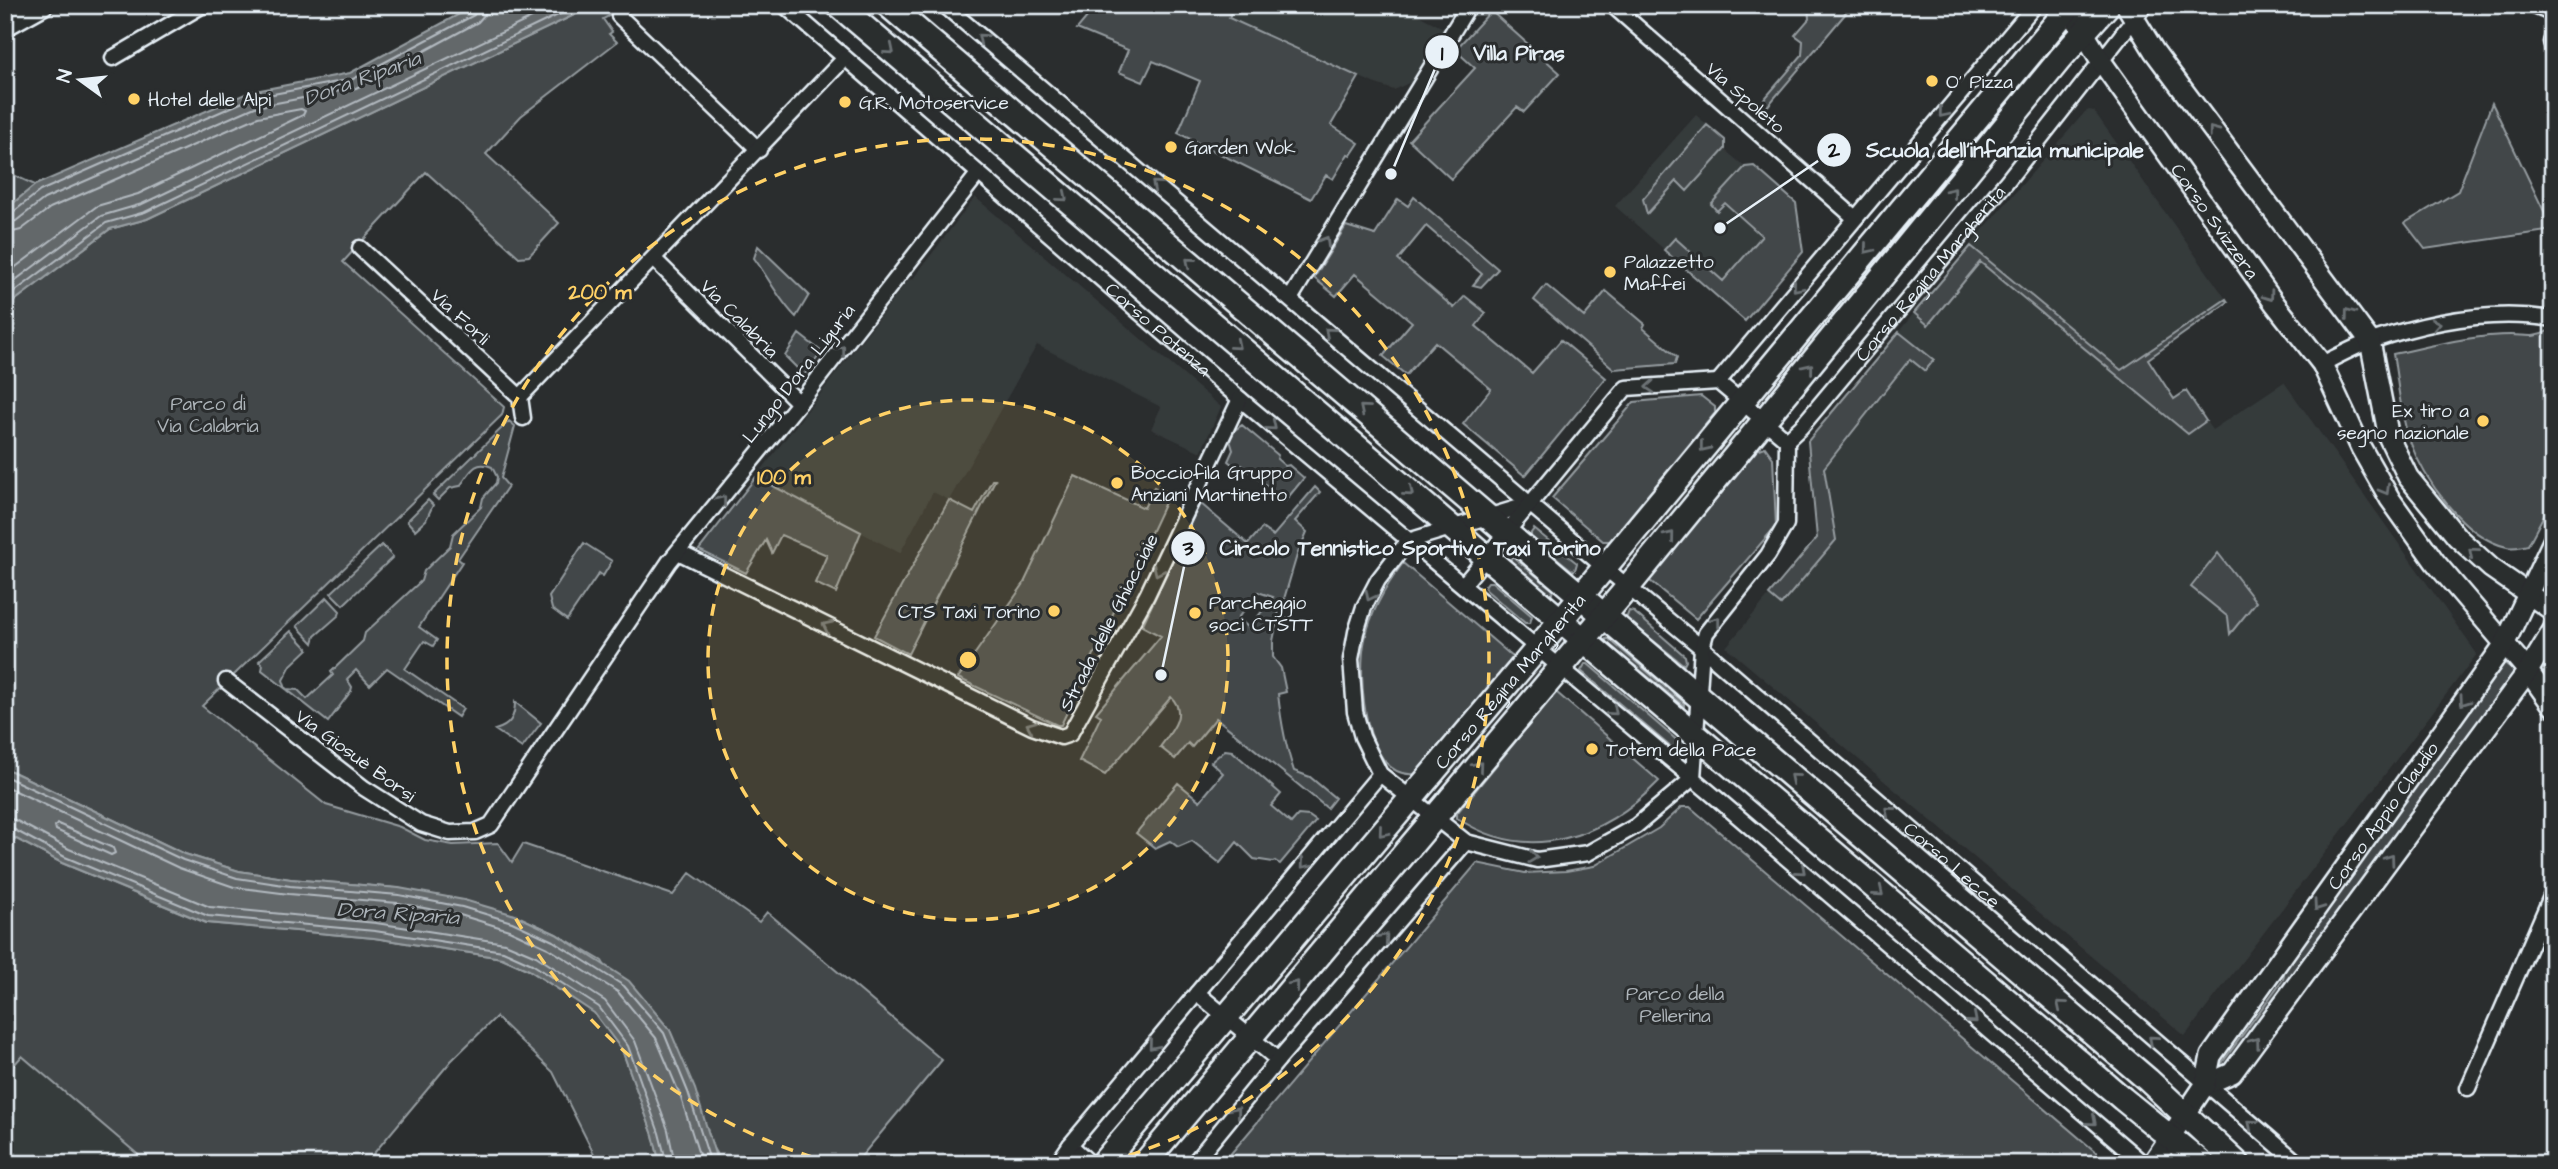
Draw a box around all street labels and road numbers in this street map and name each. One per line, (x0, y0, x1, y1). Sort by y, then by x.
street label: Via Spoleto (1699, 56, 1791, 140)
street label: Corso Svizzera (2163, 158, 2265, 285)
street label: Corso Regina Margherita (1849, 180, 2013, 368)
street label: Via Calabria (693, 274, 785, 365)
street label: Corso Potenza (1099, 276, 1217, 383)
street label: Via Forlì (424, 283, 496, 352)
street label: Lungo Dora Liguria (736, 299, 863, 450)
street label: Strada delle Ghiacciaie (1053, 529, 1166, 716)
street label: Corso Regina Margherita (1429, 588, 1593, 776)
street label: Via Giosuè Borsi (289, 703, 421, 809)
street label: Corso Appio Claudio (2322, 737, 2446, 896)
street label: Corso Lecce (1897, 816, 2006, 915)

